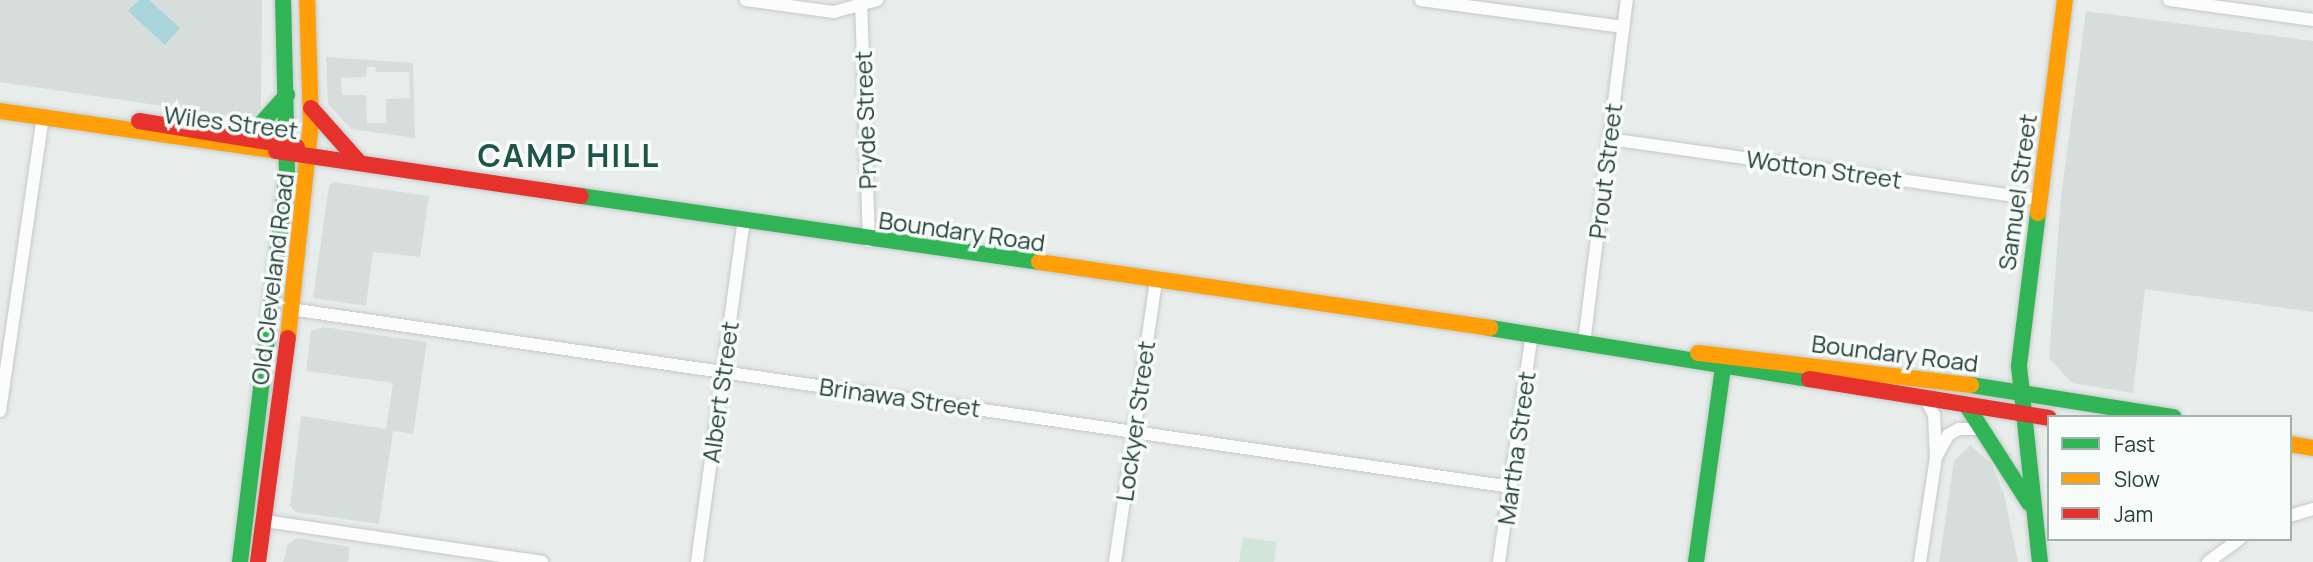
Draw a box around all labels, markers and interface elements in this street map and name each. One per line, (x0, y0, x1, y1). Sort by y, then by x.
street label: Pryde Street (848, 50, 882, 190)
street label: Wiles Street (162, 99, 300, 145)
street label: Prout Street (1582, 102, 1628, 240)
street label: Samuel Street (1992, 112, 2042, 272)
district label: CAMP HILL (479, 136, 659, 174)
street label: Wotton Street (1744, 144, 1904, 194)
street label: Old Cleveland Road (245, 172, 299, 386)
street label: Boundary Road (877, 205, 1047, 257)
street label: Albert Street (696, 319, 744, 465)
street label: Boundary Road (1810, 328, 1980, 378)
street label: Lockyer Street (1109, 339, 1161, 503)
street label: Martha Street (1491, 369, 1541, 527)
street label: Brinawa Street (818, 371, 982, 423)
legend (2047, 415, 2292, 541)
text: Fast (2114, 430, 2155, 458)
text: Slow (2114, 465, 2160, 493)
text: Jam (2114, 500, 2153, 528)

